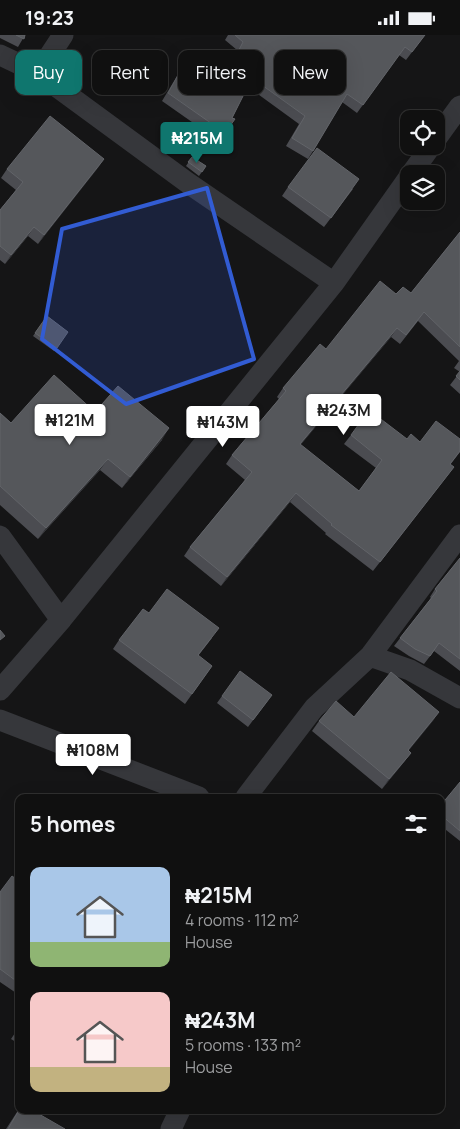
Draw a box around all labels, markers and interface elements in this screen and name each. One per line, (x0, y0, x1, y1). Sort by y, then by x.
text: 19:23 (25, 5, 74, 31)
chip: Buy (15, 50, 82, 95)
chip: Rent (92, 50, 168, 95)
chip: Filters (178, 50, 264, 95)
chip: New (274, 50, 346, 95)
map controls (400, 110, 445, 210)
button: locate (400, 110, 445, 155)
pin: ₦215M (162, 121, 232, 164)
text: ₦215M (171, 127, 223, 149)
button: layers (400, 165, 445, 210)
pin: ₦243M (309, 393, 379, 436)
text: ₦243M (317, 399, 371, 421)
pin: ₦121M (35, 403, 105, 446)
pin: ₦143M (188, 405, 258, 448)
text: ₦121M (46, 409, 94, 431)
text: ₦143M (197, 411, 249, 433)
pin: ₦108M (58, 733, 128, 776)
text: ₦108M (67, 739, 119, 761)
text: 5 homes (30, 810, 115, 838)
icon: filters (402, 810, 430, 838)
text: ₦215M (185, 881, 252, 909)
icon: home (70, 887, 130, 947)
text: 4 rooms · 112 m² (185, 909, 299, 931)
text: House (185, 931, 233, 953)
text: ₦243M (185, 1006, 255, 1034)
icon: home (70, 1012, 130, 1072)
text: 5 rooms · 133 m² (185, 1034, 301, 1056)
text: House (185, 1056, 233, 1078)

